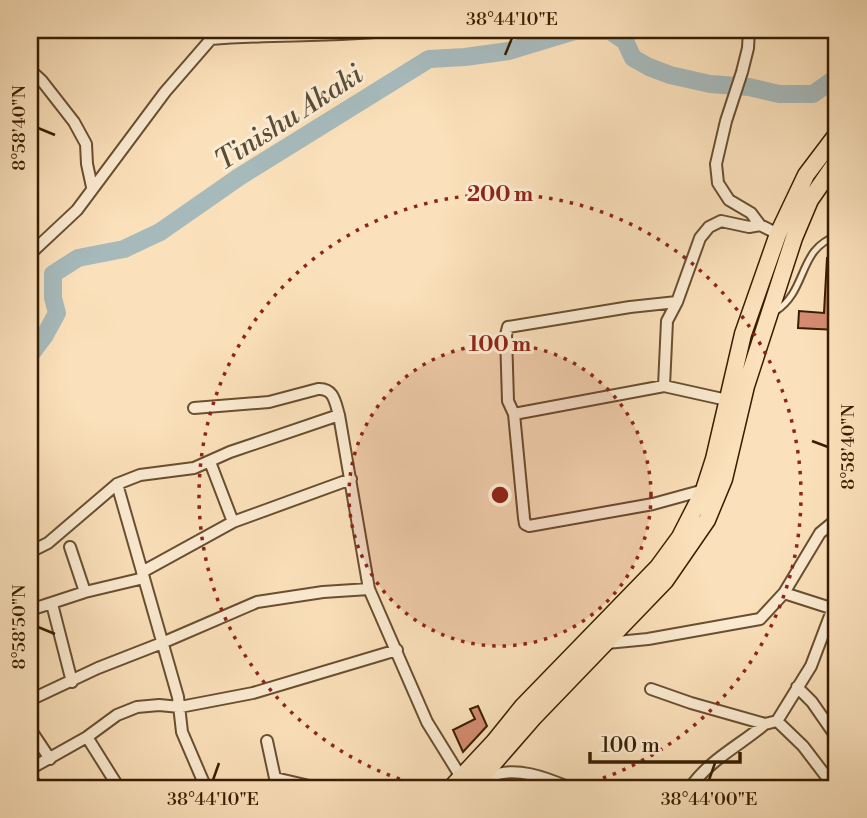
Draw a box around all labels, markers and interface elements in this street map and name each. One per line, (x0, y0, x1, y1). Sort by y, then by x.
text: 38°44'10"E (466, 8, 558, 31)
water label: Tinishu Akaki (208, 57, 370, 179)
text: 8°58'40"N (8, 85, 31, 171)
text: 200 m (467, 182, 533, 208)
text: 100 m (469, 332, 531, 358)
text: 8°58'40"N (837, 404, 860, 490)
centre of rings (488, 483, 512, 507)
text: 8°58'50"N (8, 584, 31, 669)
scale bar (590, 720, 741, 764)
text: 100 m (601, 733, 660, 759)
text: 38°44'10"E (167, 788, 259, 811)
text: 38°44'00"E (661, 788, 757, 811)

